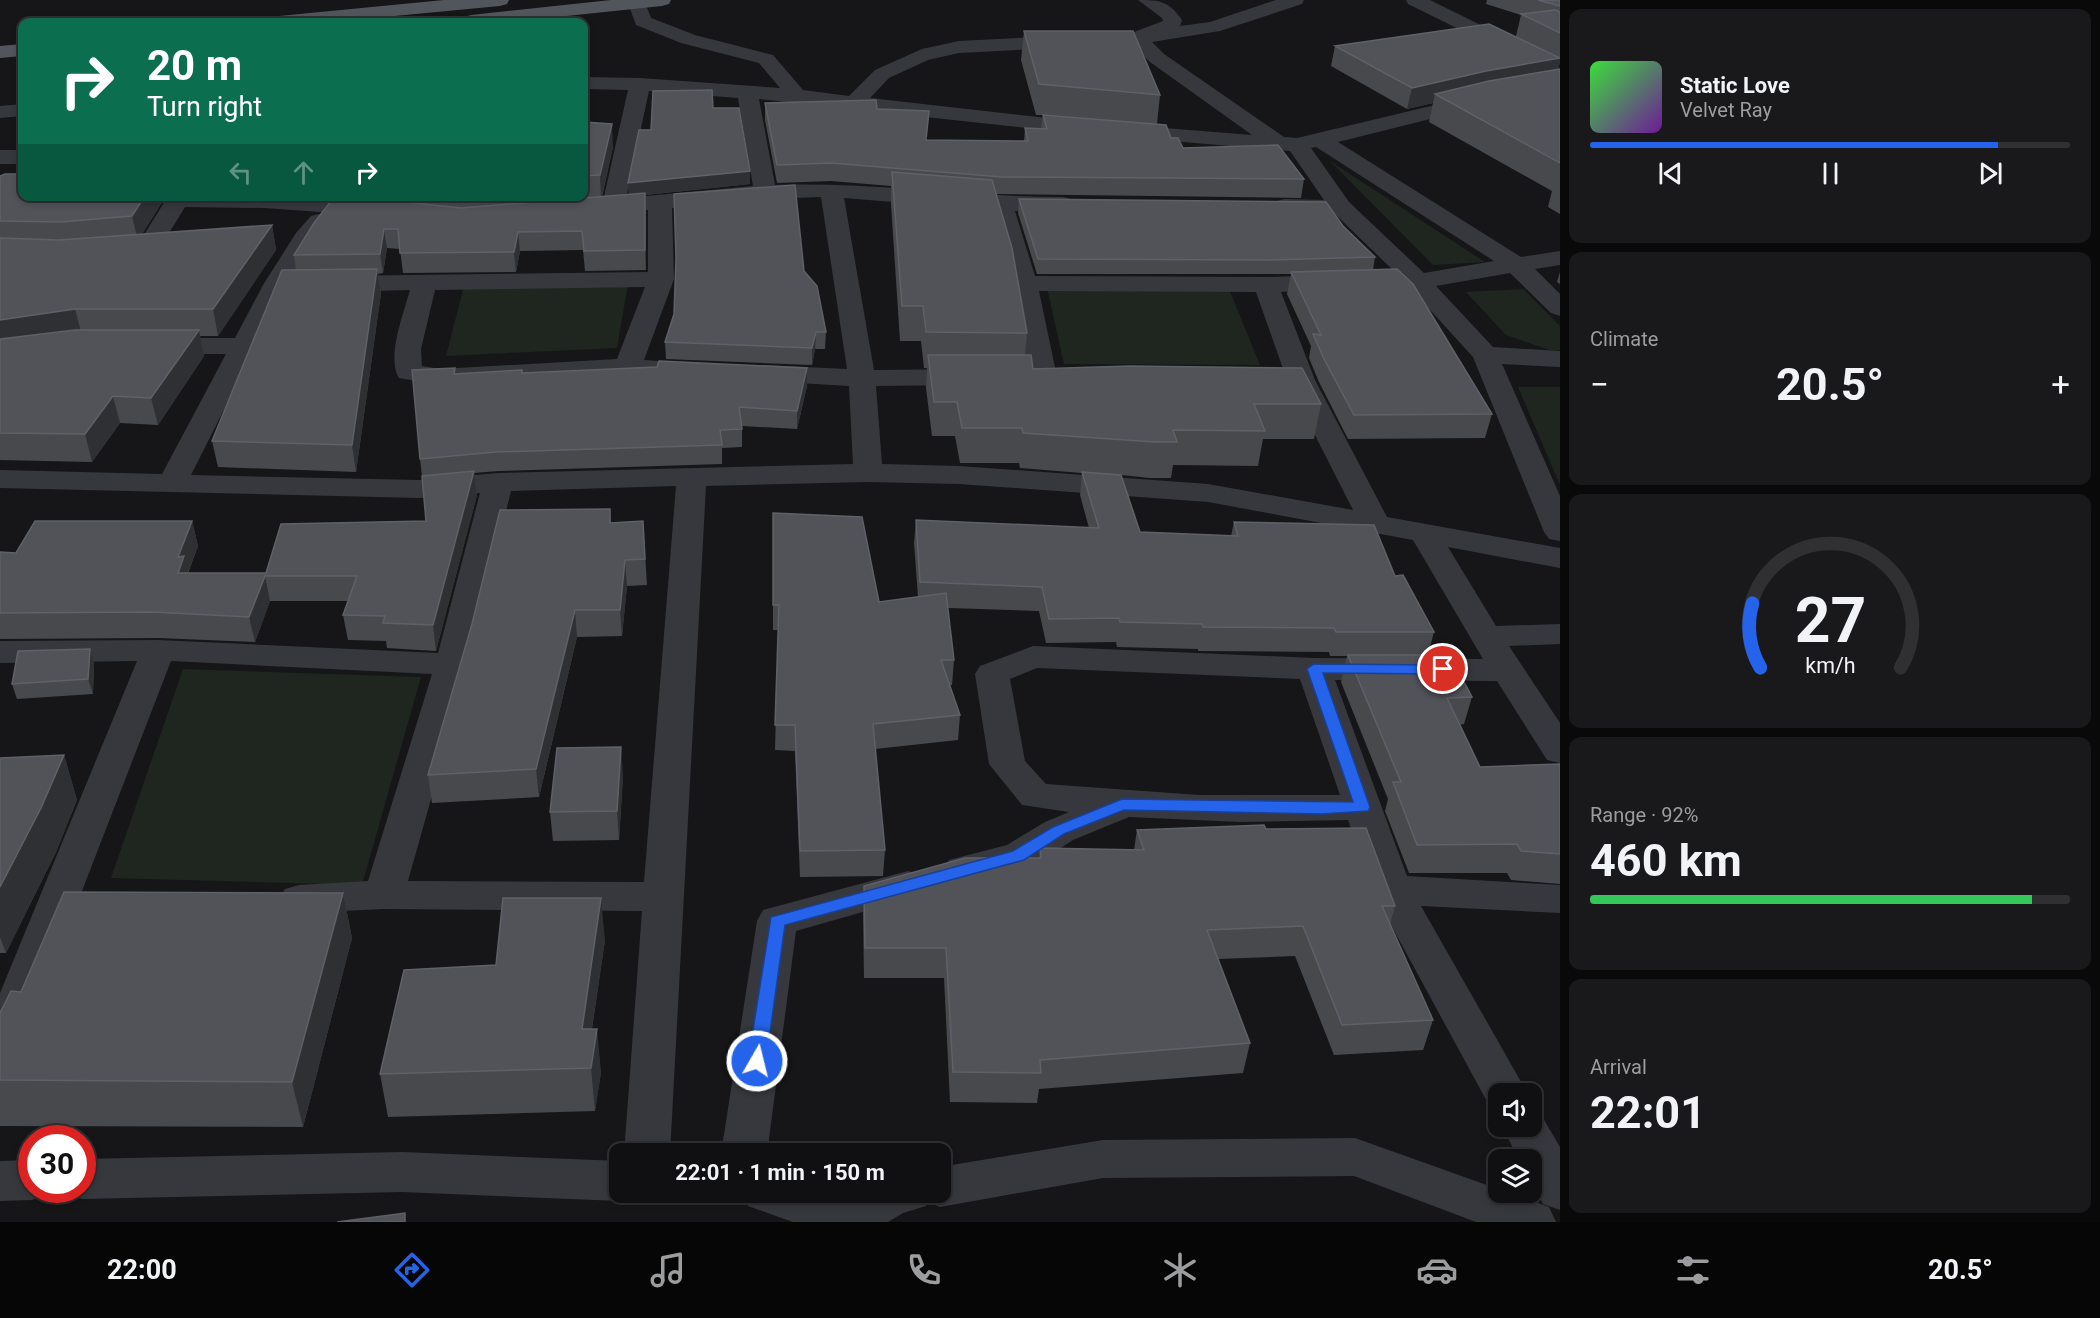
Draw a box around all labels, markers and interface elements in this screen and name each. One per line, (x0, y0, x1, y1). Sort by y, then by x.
text: 20 m (147, 41, 242, 90)
icon: right (48, 42, 126, 120)
text: Static Love (1680, 73, 1790, 98)
text: Turn right (147, 91, 262, 123)
text: Velvet Ray (1680, 98, 1772, 122)
icon: left (224, 156, 257, 189)
icon: ahead (287, 156, 320, 189)
icon: right (350, 156, 383, 189)
icon: previous (1654, 157, 1687, 190)
icon: pause (1814, 157, 1847, 190)
icon: next (1974, 157, 2007, 190)
text: Climate (1590, 327, 1658, 351)
text: 20.5° (1776, 358, 1884, 411)
text: − (1590, 365, 1609, 404)
text: + (2051, 365, 2070, 404)
text: 27 (1794, 584, 1866, 657)
pin (1417, 643, 1468, 694)
icon: arrive (1426, 652, 1459, 685)
text: km/h (1805, 653, 1855, 678)
text: Range · 92% (1590, 803, 1698, 827)
text: 460 km (1590, 834, 1742, 887)
position arrow (725, 1029, 789, 1093)
text: Arrival (1590, 1055, 1647, 1079)
map controls (1488, 1083, 1542, 1203)
button: sound (1488, 1083, 1542, 1137)
text: 22:01 (1590, 1086, 1706, 1139)
speed limit sign: 30 (18, 1125, 96, 1203)
button: layers (1488, 1149, 1542, 1203)
text: 22:01 · 1 min · 150 m (675, 1160, 885, 1185)
icon: directions (391, 1249, 433, 1291)
icon: music (647, 1249, 689, 1291)
icon: phone (903, 1249, 945, 1291)
icon: climate (1159, 1249, 1201, 1291)
icon: car (1416, 1249, 1458, 1291)
icon: filters (1672, 1249, 1714, 1291)
text: 22:00 (107, 1254, 177, 1286)
text: 20.5° (1928, 1254, 1993, 1286)

